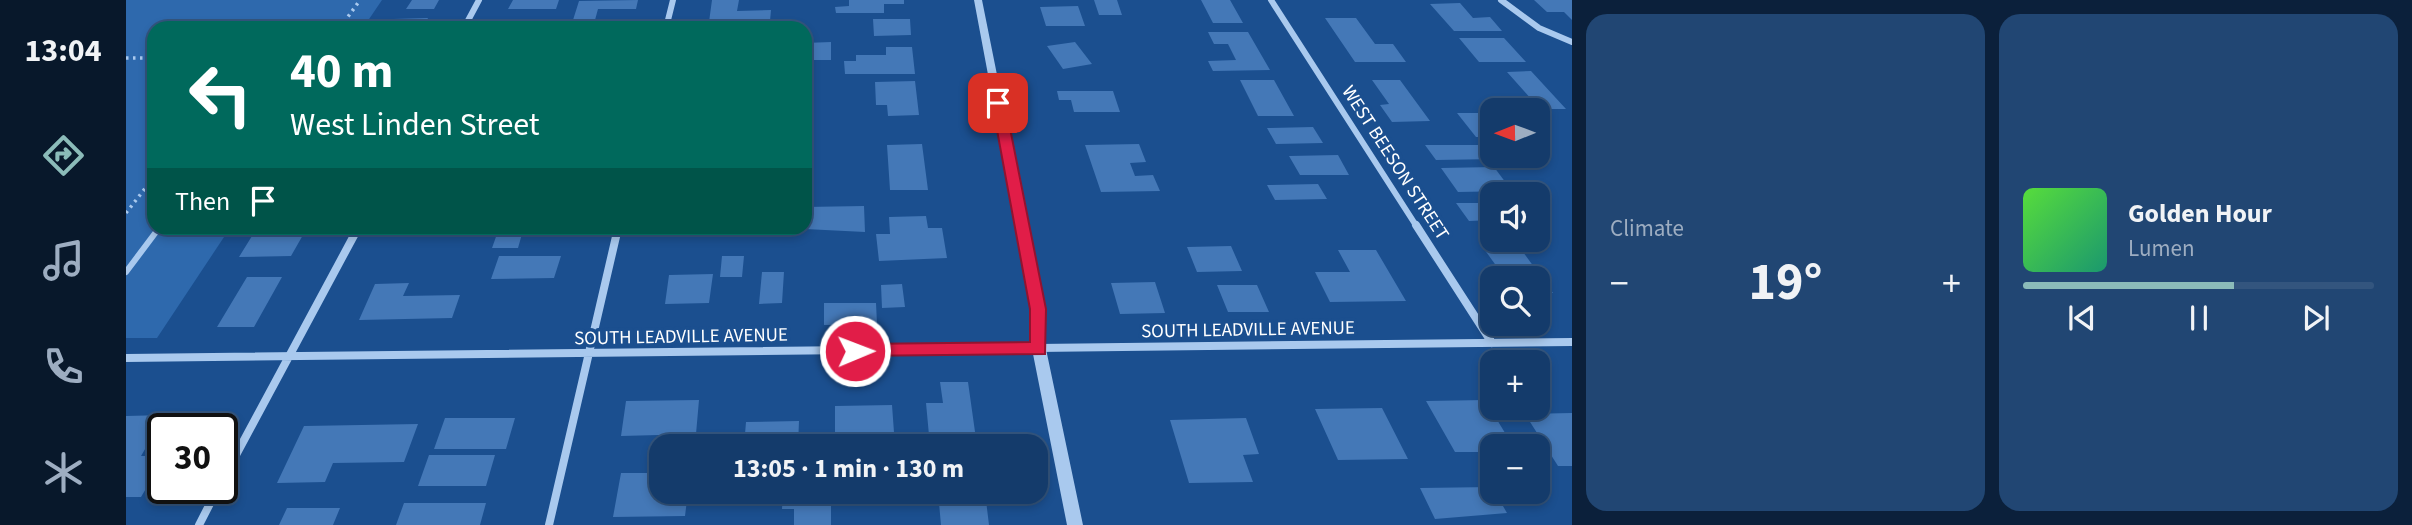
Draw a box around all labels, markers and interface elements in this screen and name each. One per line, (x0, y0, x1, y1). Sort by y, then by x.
text: 13:04 (24, 28, 102, 74)
text: 40 m (290, 37, 394, 107)
icon: left (175, 49, 266, 140)
pin (968, 73, 1028, 133)
street label: WEST BEESON STREET (1335, 80, 1455, 246)
icon: arrive (979, 84, 1017, 122)
north arrow (1480, 98, 1550, 168)
map controls (1480, 98, 1550, 504)
text: West Linden Street (290, 102, 540, 148)
icon: directions (39, 131, 88, 180)
icon: arrive (244, 182, 282, 220)
button: sound (1480, 182, 1550, 252)
text: Then (175, 183, 230, 220)
text: Golden Hour (2128, 195, 2272, 232)
text: Climate (1610, 212, 1684, 245)
text: Lumen (2128, 232, 2195, 265)
icon: music (39, 236, 88, 285)
text: 19° (1749, 246, 1822, 320)
text: − (1610, 257, 1629, 311)
text: + (1942, 257, 1961, 311)
button: search (1480, 266, 1550, 336)
icon: previous (2063, 299, 2101, 337)
icon: pause (2180, 299, 2218, 337)
icon: next (2297, 299, 2335, 337)
position arrow (818, 314, 892, 388)
street label: SOUTH LEADVILLE AVENUE (1141, 315, 1355, 345)
street label: SOUTH LEADVILLE AVENUE (574, 322, 788, 352)
icon: phone (39, 342, 88, 391)
button: + (1480, 350, 1550, 420)
speed limit sign: 30 (147, 413, 238, 504)
button: − (1480, 434, 1550, 504)
icon: climate (39, 448, 88, 497)
text: 13:05 · 1 min · 130 m (733, 450, 964, 487)

